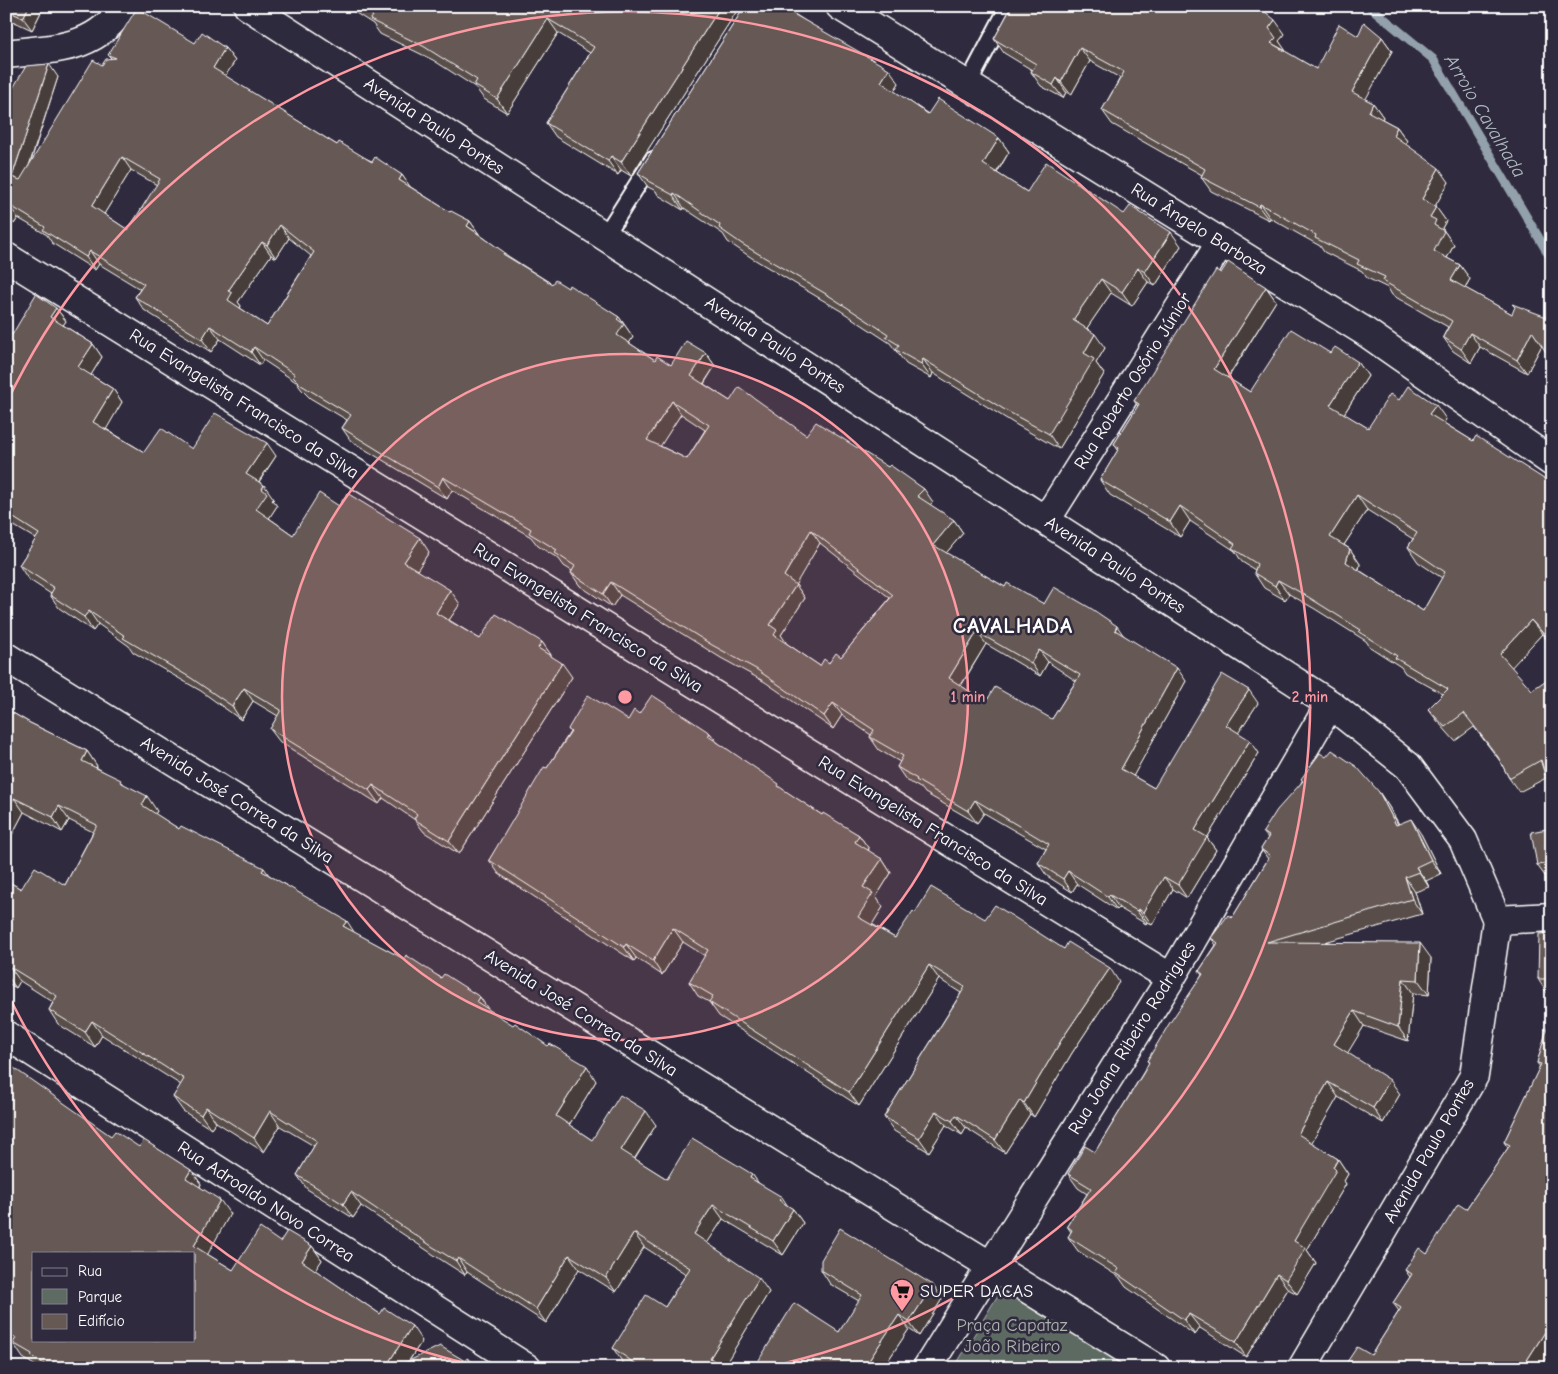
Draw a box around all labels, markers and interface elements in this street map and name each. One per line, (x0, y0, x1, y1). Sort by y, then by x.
water label: Arroio Cavalhada (1439, 50, 1530, 182)
street label: Avenida Paulo Pontes (360, 73, 508, 179)
street label: Rua Ângelo Barboza (1127, 178, 1271, 279)
street label: Rua Roberto Osório Júnior (1070, 288, 1197, 473)
street label: Avenida Paulo Pontes (701, 292, 849, 398)
street label: Rua Evangelista Francisco da Silva (125, 324, 363, 484)
street label: Avenida Paulo Pontes (1041, 512, 1189, 618)
street label: Rua Evangelista Francisco da Silva (469, 538, 707, 698)
district label: CAVALHADA (953, 613, 1073, 639)
centre of rings (616, 688, 634, 706)
text: 1 min (951, 688, 985, 706)
text: 2 min (1292, 688, 1328, 706)
street label: Avenida José Correa da Silva (137, 732, 337, 868)
street label: Rua Evangelista Francisco da Silva (814, 751, 1052, 911)
street label: Rua Joana Ribeiro Rodrigues (1064, 938, 1200, 1138)
street label: Avenida José Correa da Silva (481, 945, 681, 1081)
street label: Avenida Paulo Pontes (1379, 1075, 1479, 1227)
street label: Rua Adroaldo Novo Correa (174, 1137, 358, 1267)
legend (32, 1252, 195, 1342)
text: Rua (78, 1262, 102, 1280)
supermarket icon: SUPER DACAS (889, 1278, 915, 1312)
place label: SUPER DACAS (920, 1281, 1033, 1302)
text: Parque (78, 1288, 123, 1306)
text: Edifício (78, 1312, 125, 1330)
park label: Praça Capataz João Ribeiro (956, 1315, 1068, 1357)

